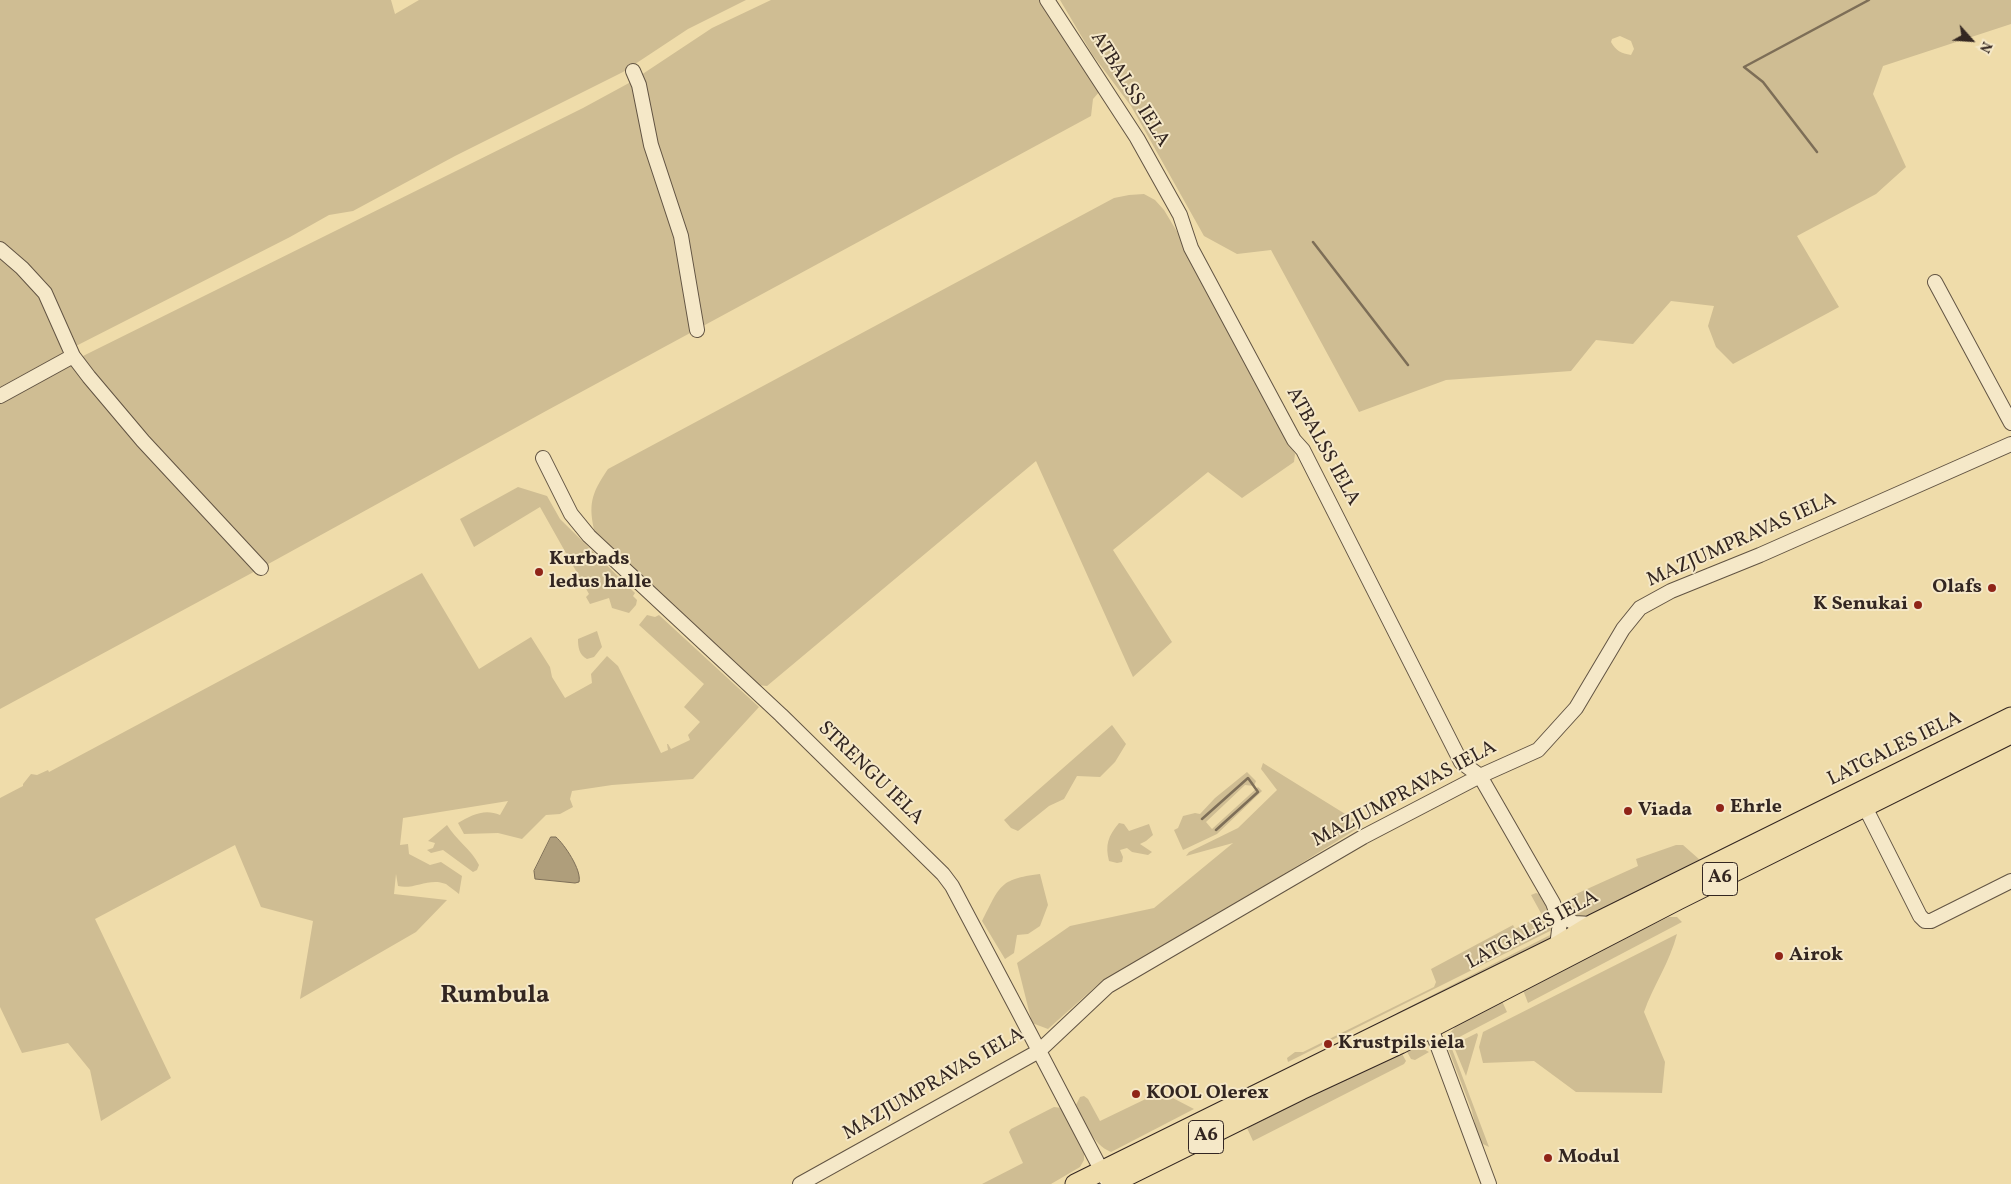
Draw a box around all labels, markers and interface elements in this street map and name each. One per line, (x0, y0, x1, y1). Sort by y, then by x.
north arrow (1946, 15, 1996, 65)
street label: ATBALSS IELA (1084, 28, 1174, 152)
text: N (1974, 38, 1996, 56)
street label: ATBALSS IELA (1280, 384, 1364, 510)
street label: MAZJUMPRAVAS IELA (1644, 488, 1840, 594)
place label: Kurbads ledus halle (549, 548, 651, 595)
marker: Kurbads ledus halle (533, 566, 545, 578)
place label: Olafs (1932, 576, 1982, 600)
marker: Olafs (1986, 582, 1998, 594)
place label: K Senukai (1813, 593, 1908, 617)
marker: K Senukai (1912, 599, 1924, 611)
street label: LATGALES IELA (1824, 707, 1966, 793)
street label: STRENGU IELA (812, 717, 928, 831)
street label: MAZJUMPRAVAS IELA (1309, 736, 1501, 854)
place label: Ehrle (1730, 796, 1782, 820)
place label: Viada (1638, 799, 1692, 823)
marker: Ehrle (1714, 802, 1726, 814)
marker: Viada (1622, 805, 1634, 817)
road number: A6 (1702, 862, 1738, 896)
street label: LATGALES IELA (1463, 886, 1603, 976)
place label: Airok (1789, 944, 1843, 968)
marker: Airok (1773, 950, 1785, 962)
district label: Rumbula (440, 982, 550, 1012)
street label: MAZJUMPRAVAS IELA (839, 1023, 1029, 1147)
place label: Krustpils iela (1338, 1032, 1465, 1056)
marker: Krustpils iela (1322, 1038, 1334, 1050)
place label: KOOL Olerex (1146, 1082, 1269, 1106)
marker: KOOL Olerex (1130, 1088, 1142, 1100)
road number: A6 (1188, 1120, 1224, 1154)
place label: Modul (1558, 1146, 1620, 1170)
marker: Modul (1542, 1152, 1554, 1164)

